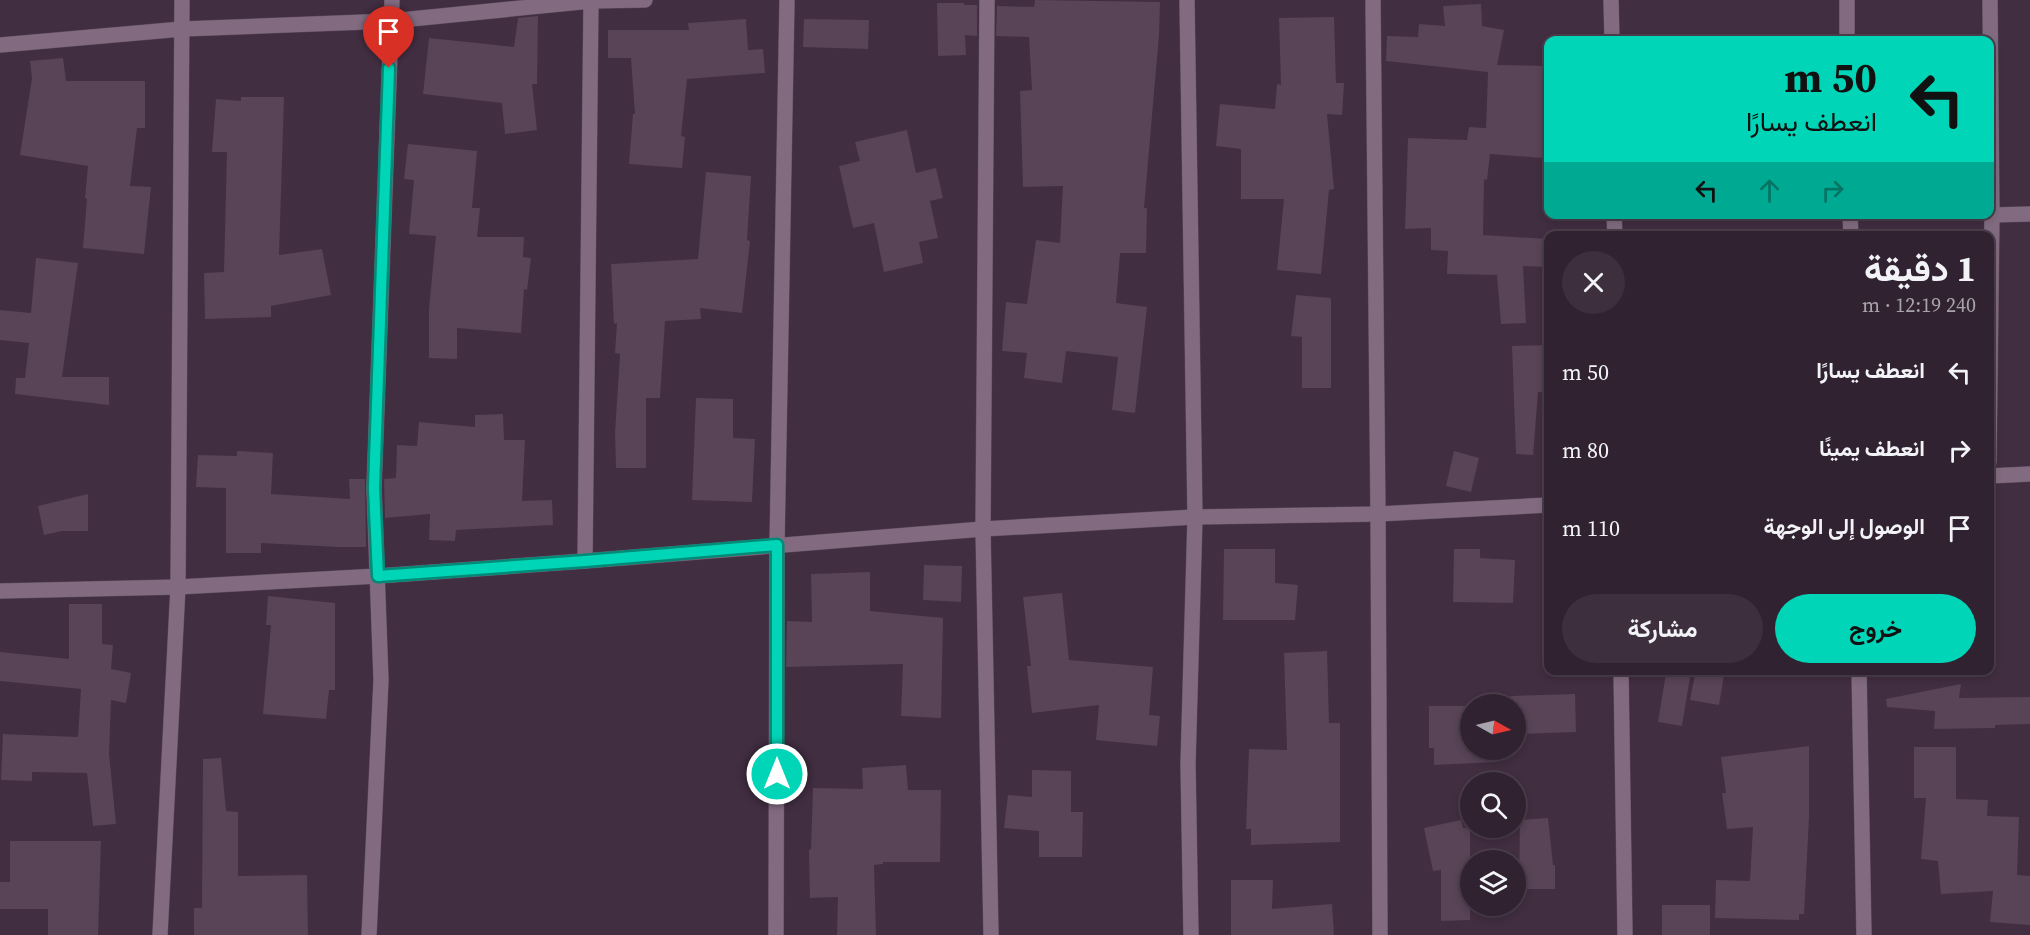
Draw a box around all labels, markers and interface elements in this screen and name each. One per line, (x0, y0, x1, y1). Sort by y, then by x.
pin (363, 6, 414, 68)
icon: arrive (372, 15, 405, 48)
text: 50 m (1784, 48, 1877, 106)
icon: left (1898, 60, 1976, 138)
text: انعطف يسارًا (1746, 103, 1877, 140)
icon: left (1690, 174, 1723, 207)
icon: ahead (1753, 174, 1786, 207)
icon: right (1816, 174, 1849, 207)
text: 1 دقيقة (1864, 244, 1976, 293)
button: close (1562, 251, 1625, 314)
text: 240 m · 12:19 (1862, 291, 1976, 319)
text: انعطف يسارًا (1816, 355, 1925, 385)
icon: left (1943, 356, 1976, 389)
text: 50 m (1562, 357, 1609, 387)
text: انعطف يمينًا (1819, 433, 1925, 463)
icon: right (1943, 434, 1976, 467)
text: 80 m (1562, 435, 1609, 465)
text: الوصول إلى الوجهة (1763, 511, 1925, 541)
icon: arrive (1943, 512, 1976, 545)
text: 110 m (1562, 513, 1620, 543)
button: مشاركة (1562, 594, 1763, 663)
button: خروج (1775, 594, 1976, 663)
north arrow (1460, 694, 1526, 760)
map controls (1460, 694, 1526, 916)
position arrow (745, 742, 809, 806)
button: search (1460, 772, 1526, 838)
button: layers (1460, 850, 1526, 916)

